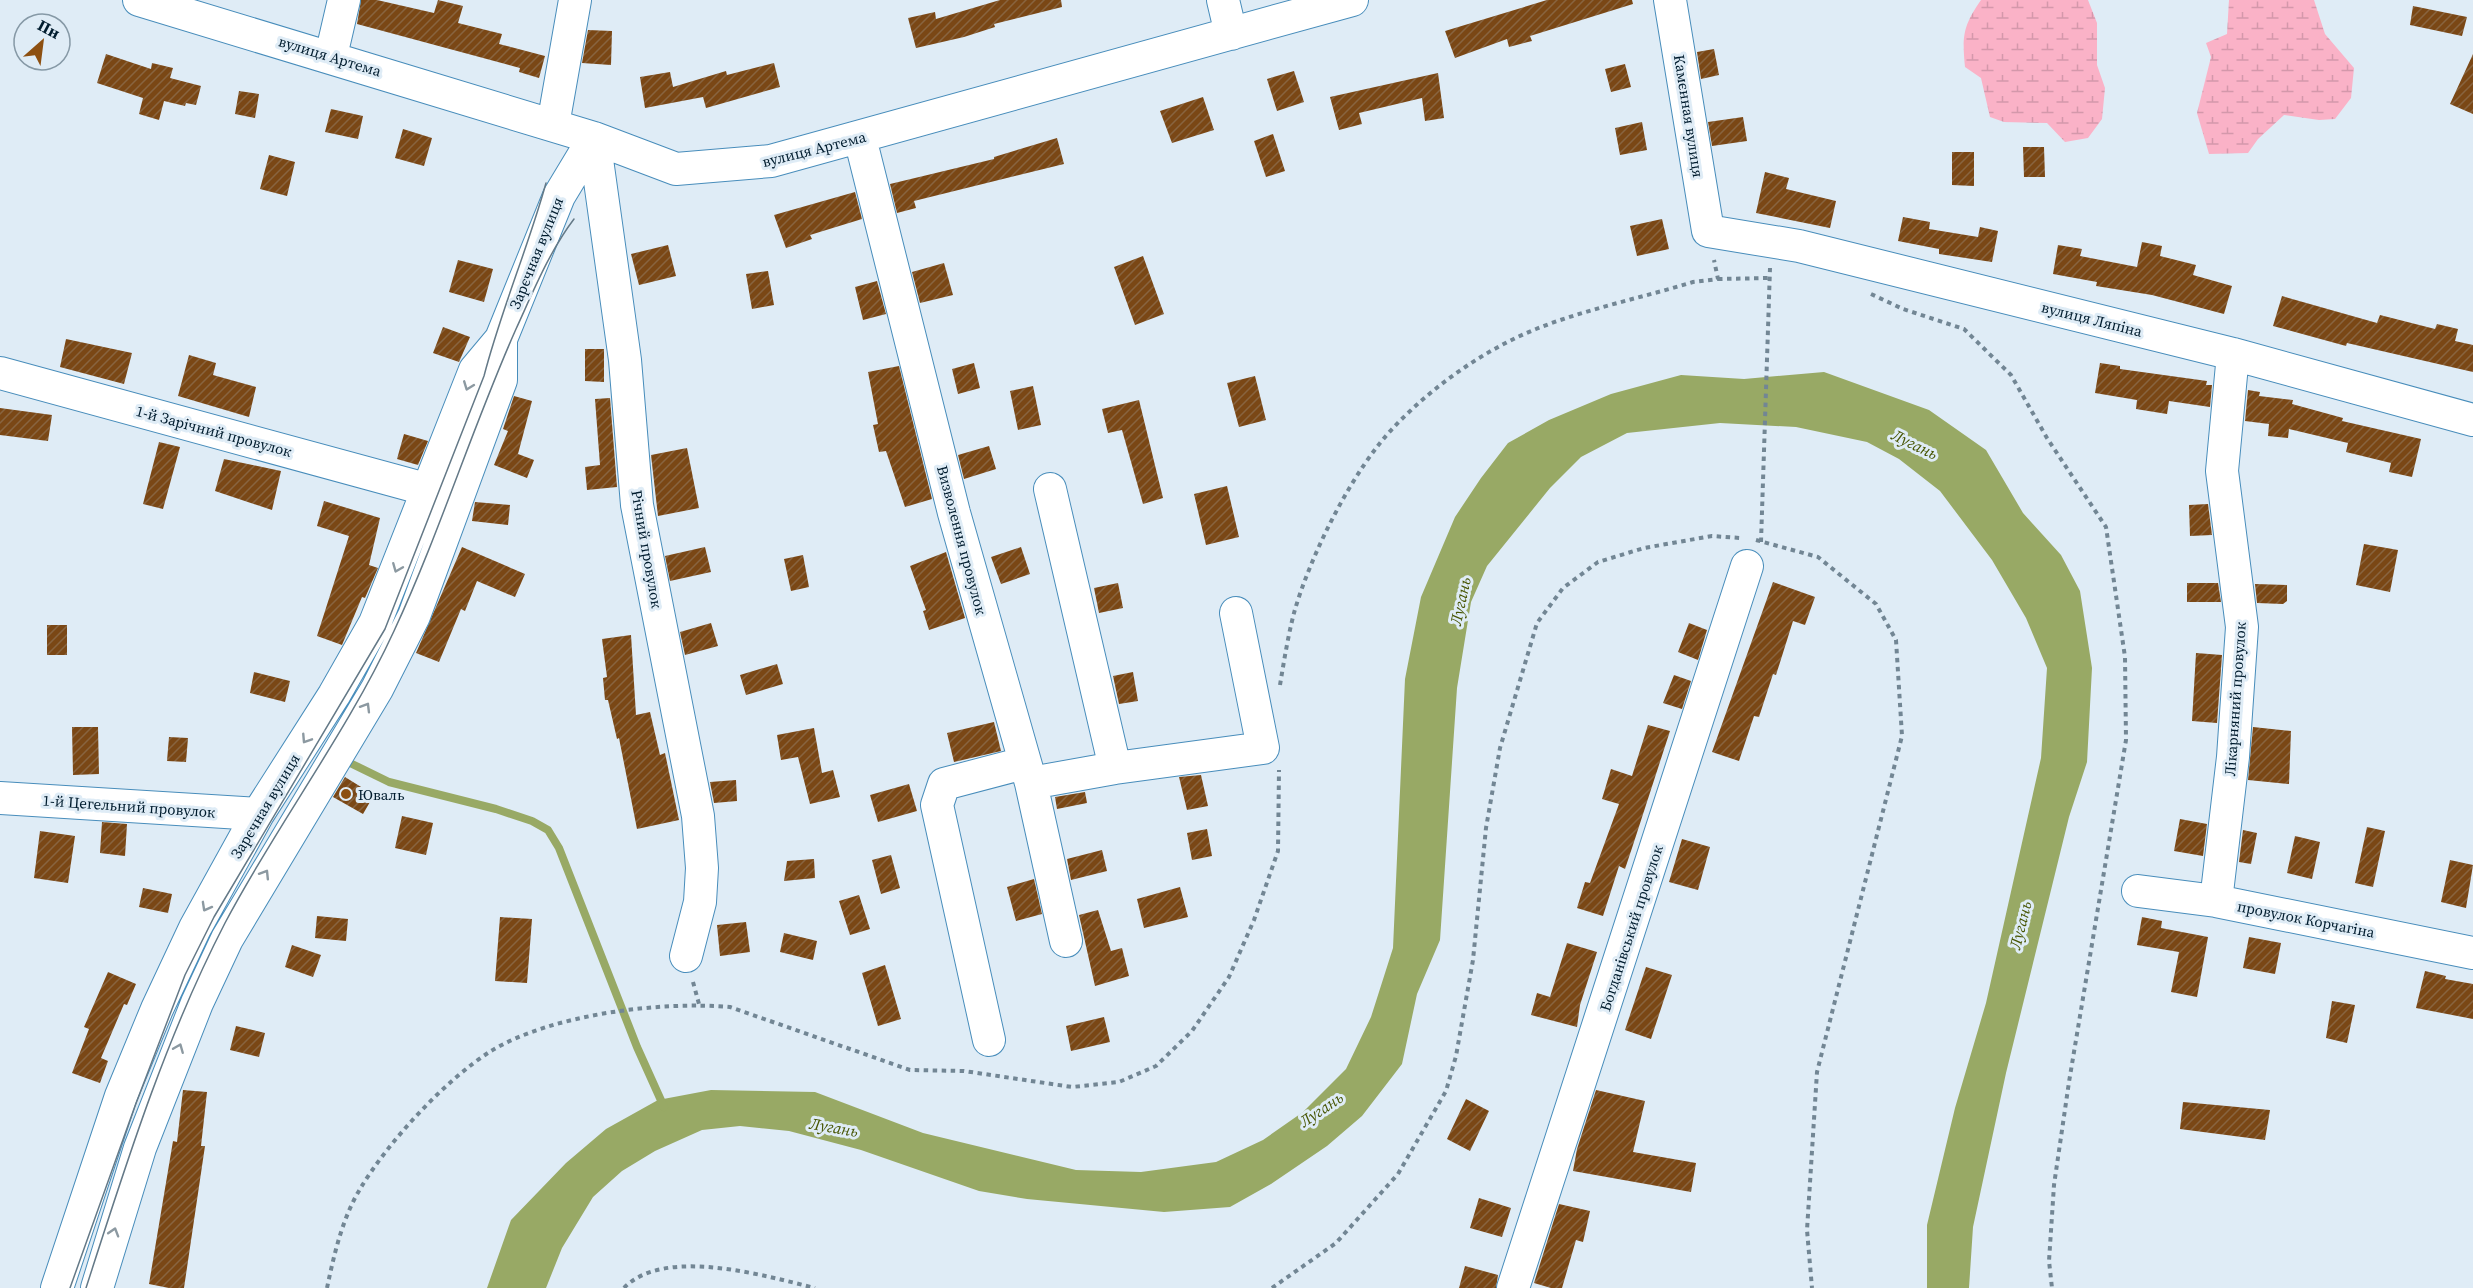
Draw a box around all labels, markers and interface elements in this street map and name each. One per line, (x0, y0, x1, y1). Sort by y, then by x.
north arrow (12, 12, 72, 72)
text: Пн (34, 14, 64, 44)
street label: вулиця Артема (276, 30, 384, 82)
street label: Камєнная вулиця (1669, 53, 1709, 179)
street label: вулиця Артема (760, 126, 869, 172)
street label: Зарєчная вулиця (504, 194, 568, 312)
street label: вулиця Ляпіна (2039, 296, 2145, 342)
one-way arrow (463, 380, 475, 391)
street label: 1-й Зарічний провулок (134, 400, 295, 462)
water label: Лугань (1888, 423, 1942, 465)
street label: Визволення провулок (932, 463, 992, 618)
street label: Річний провулок (626, 488, 668, 611)
one-way arrow (392, 562, 404, 573)
water label: Лугань (1444, 575, 1476, 628)
street label: Лікарняний провулок (2219, 620, 2251, 777)
one-way arrow (358, 703, 370, 713)
one-way arrow (302, 733, 313, 744)
street label: Зарєчная вулиця (225, 750, 305, 862)
place label: Юваль (358, 784, 405, 805)
marker: Юваль (339, 787, 353, 801)
street label: 1-й Цегельний провулок (42, 789, 217, 823)
street label: Богданівський провулок (1594, 842, 1668, 1014)
one-way arrow (258, 870, 270, 880)
street label: провулок Корчагіна (2235, 895, 2377, 943)
water label: Лугань (2003, 899, 2037, 952)
one-way arrow (202, 901, 213, 911)
one-way arrow (172, 1044, 184, 1055)
water label: Лугань (1294, 1086, 1347, 1132)
water label: Лугань (807, 1112, 860, 1142)
one-way arrow (107, 1227, 119, 1238)

